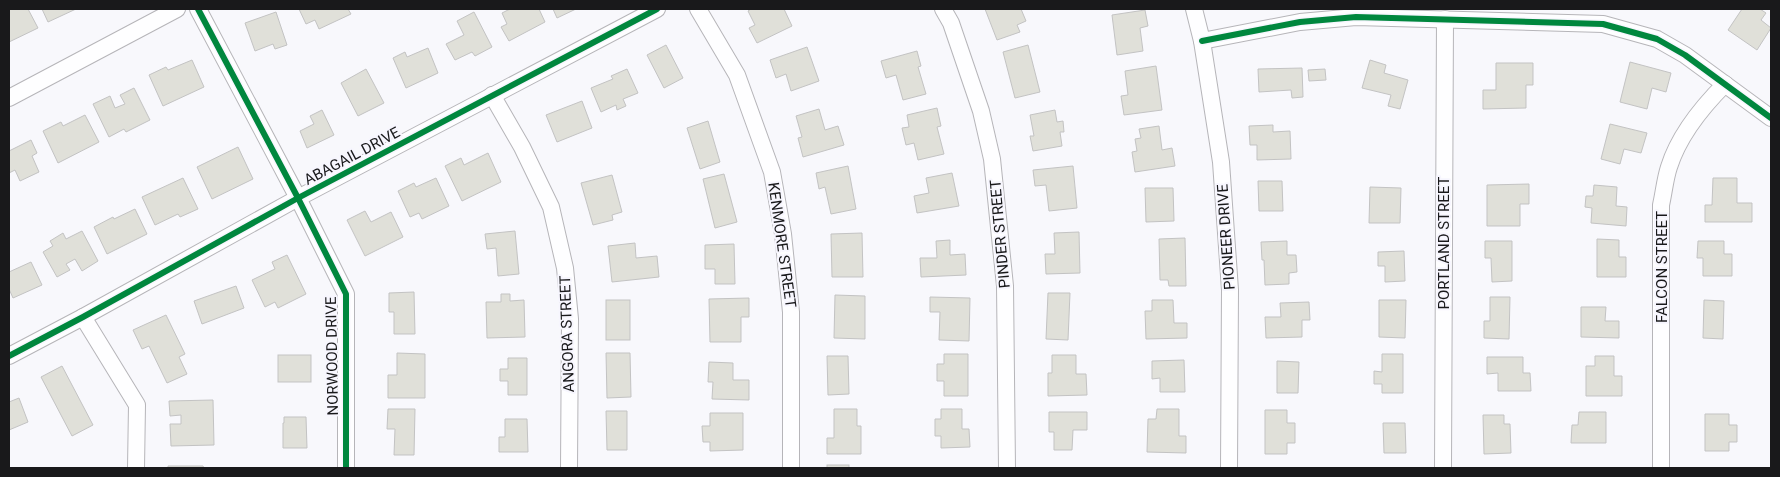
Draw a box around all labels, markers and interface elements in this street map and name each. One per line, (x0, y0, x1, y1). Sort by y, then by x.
street label: ABAGAIL DRIVE (301, 123, 403, 189)
street label: PORTLAND STREET (1435, 176, 1453, 309)
street label: PINDER STREET (986, 179, 1014, 289)
street label: KENMORE STREET (764, 181, 800, 309)
street label: PIONEER DRIVE (1213, 183, 1239, 290)
street label: FALCON STREET (1653, 211, 1671, 323)
street label: ANGORA STREET (556, 275, 578, 393)
street label: NORWOOD DRIVE (322, 296, 342, 416)

